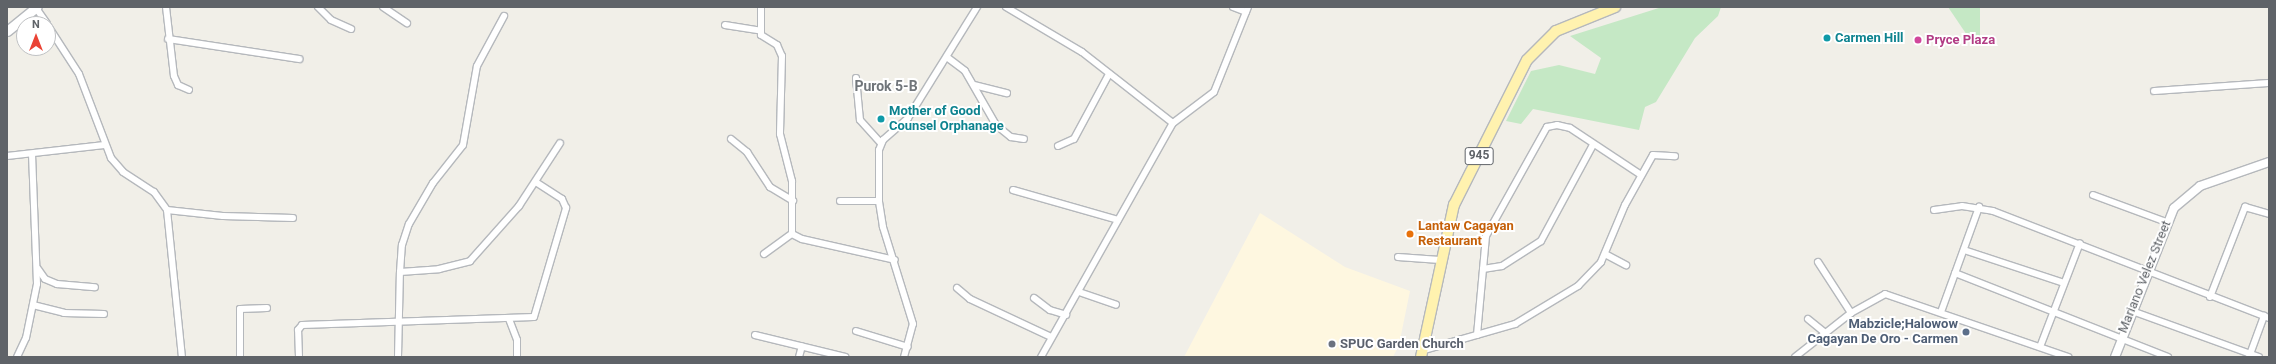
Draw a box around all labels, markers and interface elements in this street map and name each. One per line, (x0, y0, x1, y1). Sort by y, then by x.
north arrow (16, 16, 56, 56)
text: N (32, 18, 40, 31)
place label: Carmen Hill (1835, 30, 1904, 46)
place label: Pryce Plaza (1926, 32, 1995, 48)
marker: Carmen Hill (1822, 33, 1832, 43)
marker: Pryce Plaza (1913, 35, 1923, 45)
district label: Purok 5-B (854, 78, 918, 94)
place label: Mother of Good Counsel Orphanage (889, 104, 1004, 135)
marker: Mother of Good Counsel Orphanage (876, 114, 886, 124)
road number: 945 (1464, 146, 1494, 166)
place label: Lantaw Cagayan Restaurant (1418, 219, 1514, 250)
street label: Mariano Velez Street (2115, 219, 2175, 335)
marker: Lantaw Cagayan Restaurant (1405, 229, 1415, 239)
place label: Mabzicle;Halowow Cagayan De Oro - Carmen (1807, 317, 1958, 348)
marker: Mabzicle;Halowow Cagayan De Oro - Carmen (1961, 327, 1971, 337)
place label: SPUC Garden Church (1340, 336, 1464, 352)
marker: SPUC Garden Church (1327, 339, 1337, 349)

